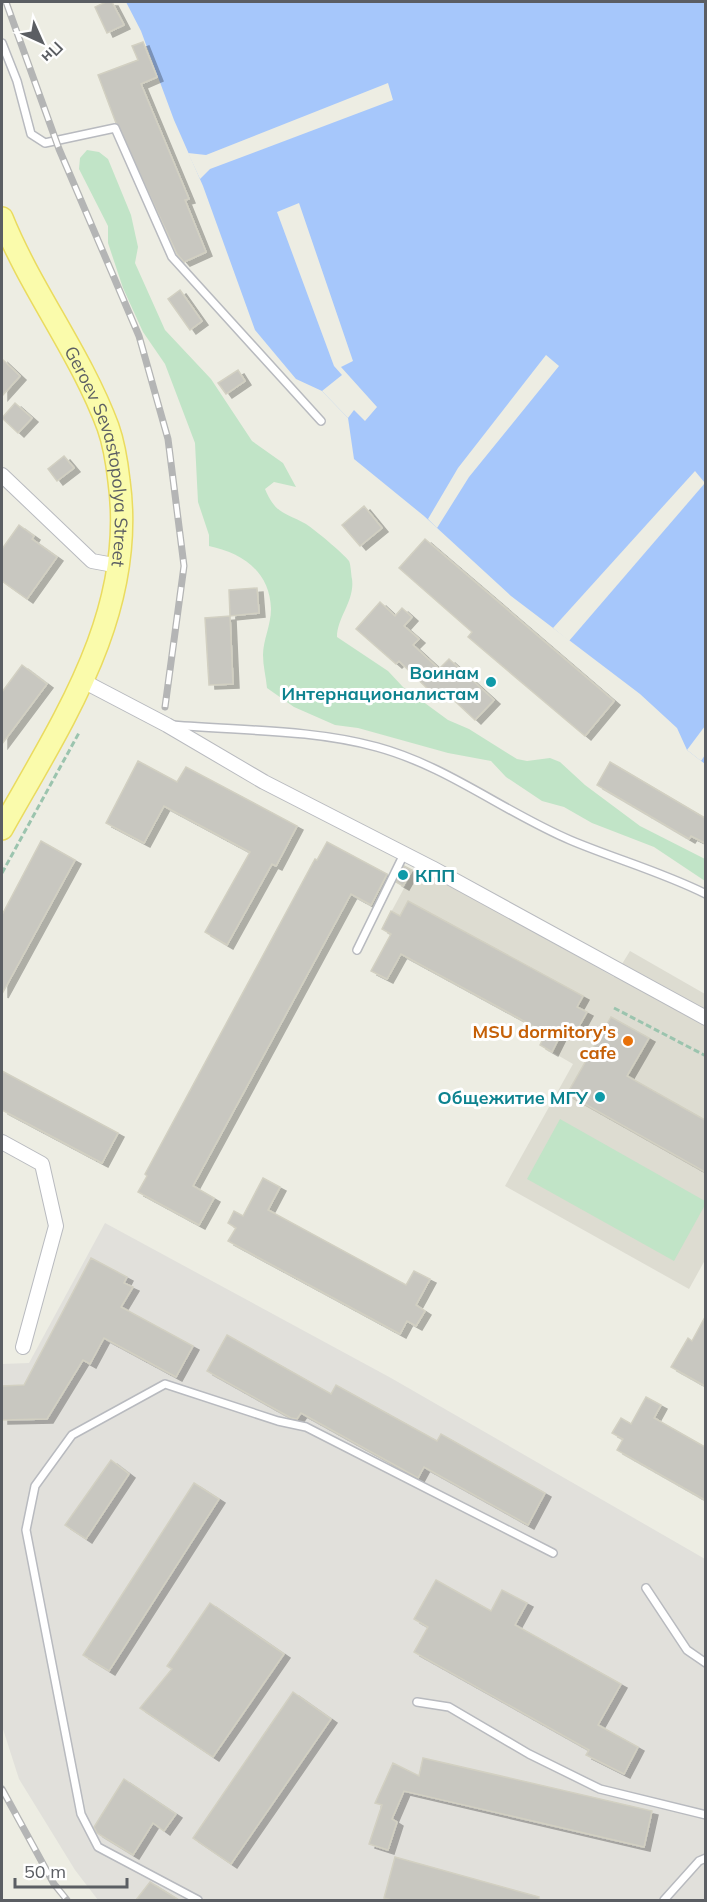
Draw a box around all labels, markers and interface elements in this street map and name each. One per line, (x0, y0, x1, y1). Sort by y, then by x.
north arrow (12, 12, 72, 72)
text: Пн (38, 38, 68, 68)
street label: Geroev Sevastopolya Street (60, 342, 133, 569)
place label: Воинам Интернационалистам (282, 661, 479, 705)
marker: Воинам Интернационалистам (484, 675, 498, 689)
place label: КПП (415, 864, 455, 887)
marker: КПП (396, 868, 410, 882)
place label: MSU dormitory's cafe (473, 1020, 616, 1064)
marker: MSU dormitory's cafe (621, 1034, 635, 1048)
place label: Общежитие МГУ (438, 1086, 589, 1109)
marker: Общежитие МГУ (593, 1090, 607, 1104)
scale bar (15, 1851, 128, 1889)
text: 50 m (24, 1860, 66, 1883)

